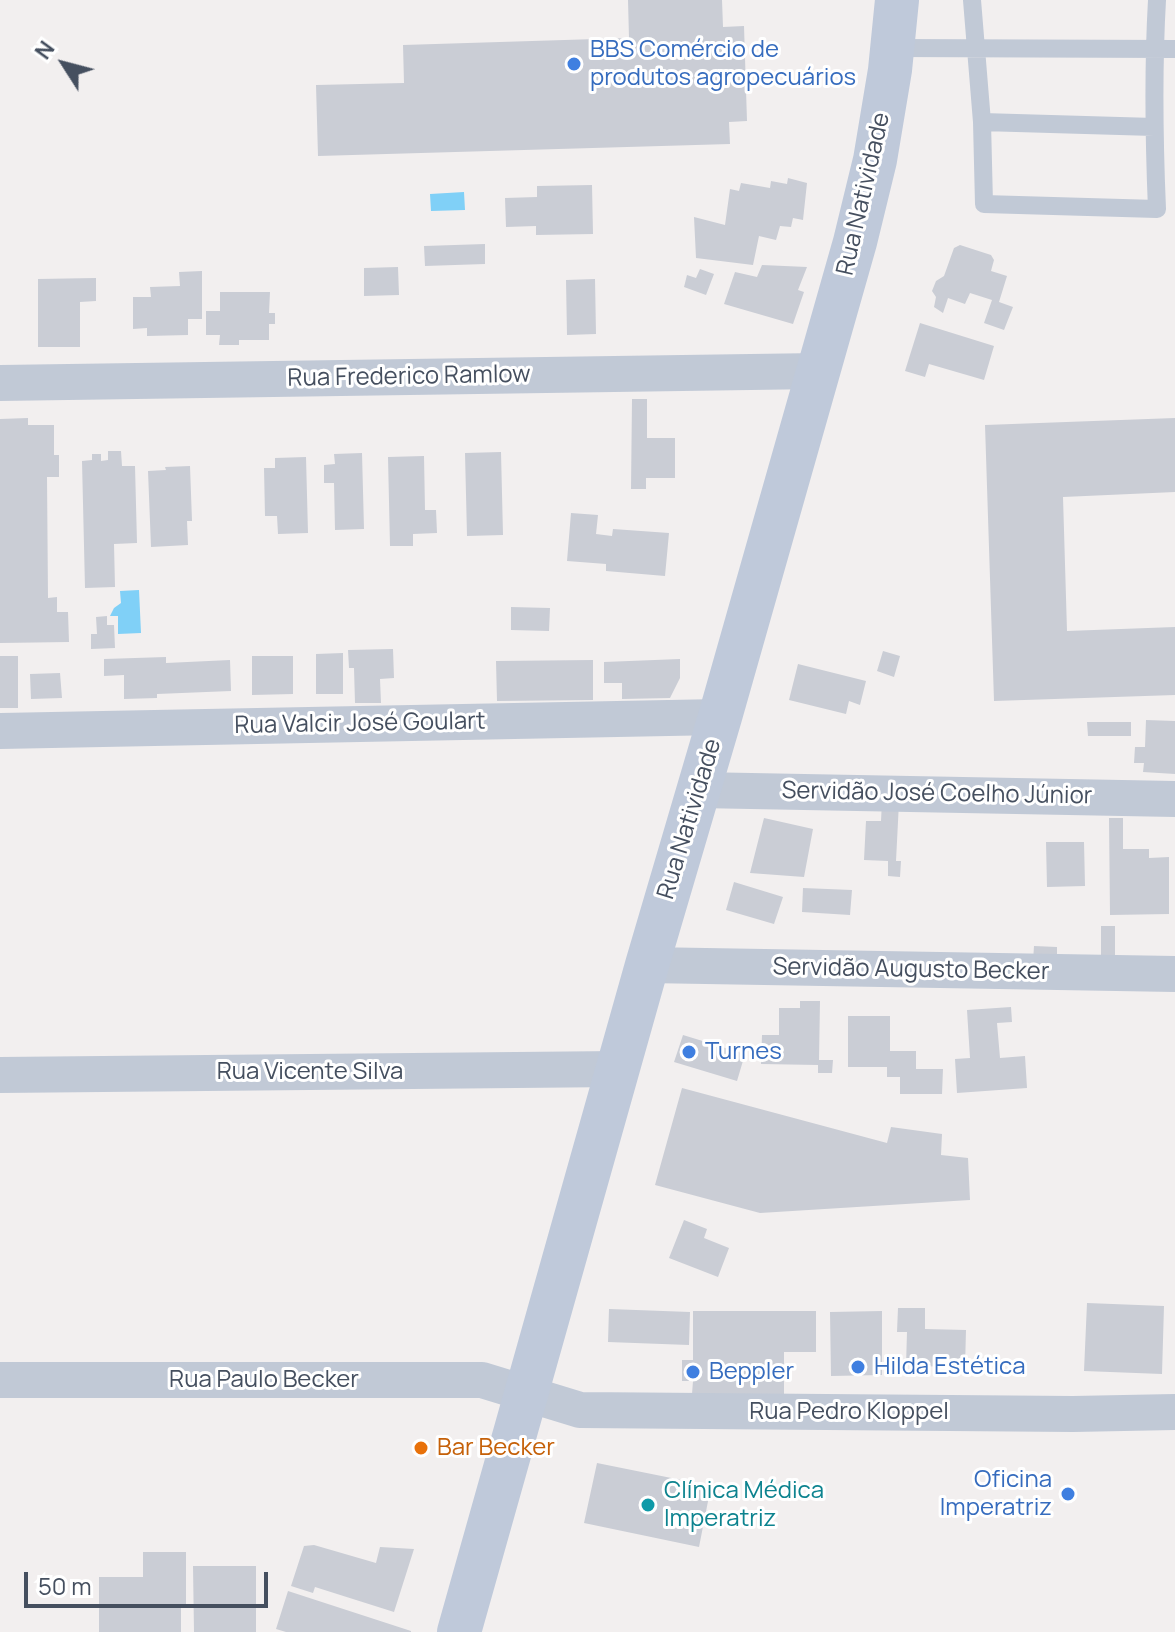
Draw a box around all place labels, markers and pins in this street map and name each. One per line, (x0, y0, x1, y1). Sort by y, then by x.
place label: BBS Comércio de produtos agropecuários (590, 36, 856, 92)
marker: BBS Comércio de produtos agropecuários (565, 55, 583, 73)
place label: Turnes (705, 1038, 782, 1066)
marker: Turnes (680, 1043, 698, 1061)
place label: Hilda Estética (874, 1353, 1026, 1381)
place label: Beppler (709, 1358, 794, 1386)
marker: Hilda Estética (849, 1358, 867, 1376)
marker: Beppler (684, 1363, 702, 1381)
place label: Bar Becker (437, 1434, 555, 1462)
marker: Bar Becker (412, 1439, 430, 1457)
place label: Oficina Imperatriz (940, 1466, 1052, 1522)
place label: Clínica Médica Imperatriz (664, 1477, 824, 1533)
marker: Oficina Imperatriz (1059, 1485, 1077, 1503)
marker: Clínica Médica Imperatriz (639, 1496, 657, 1514)

